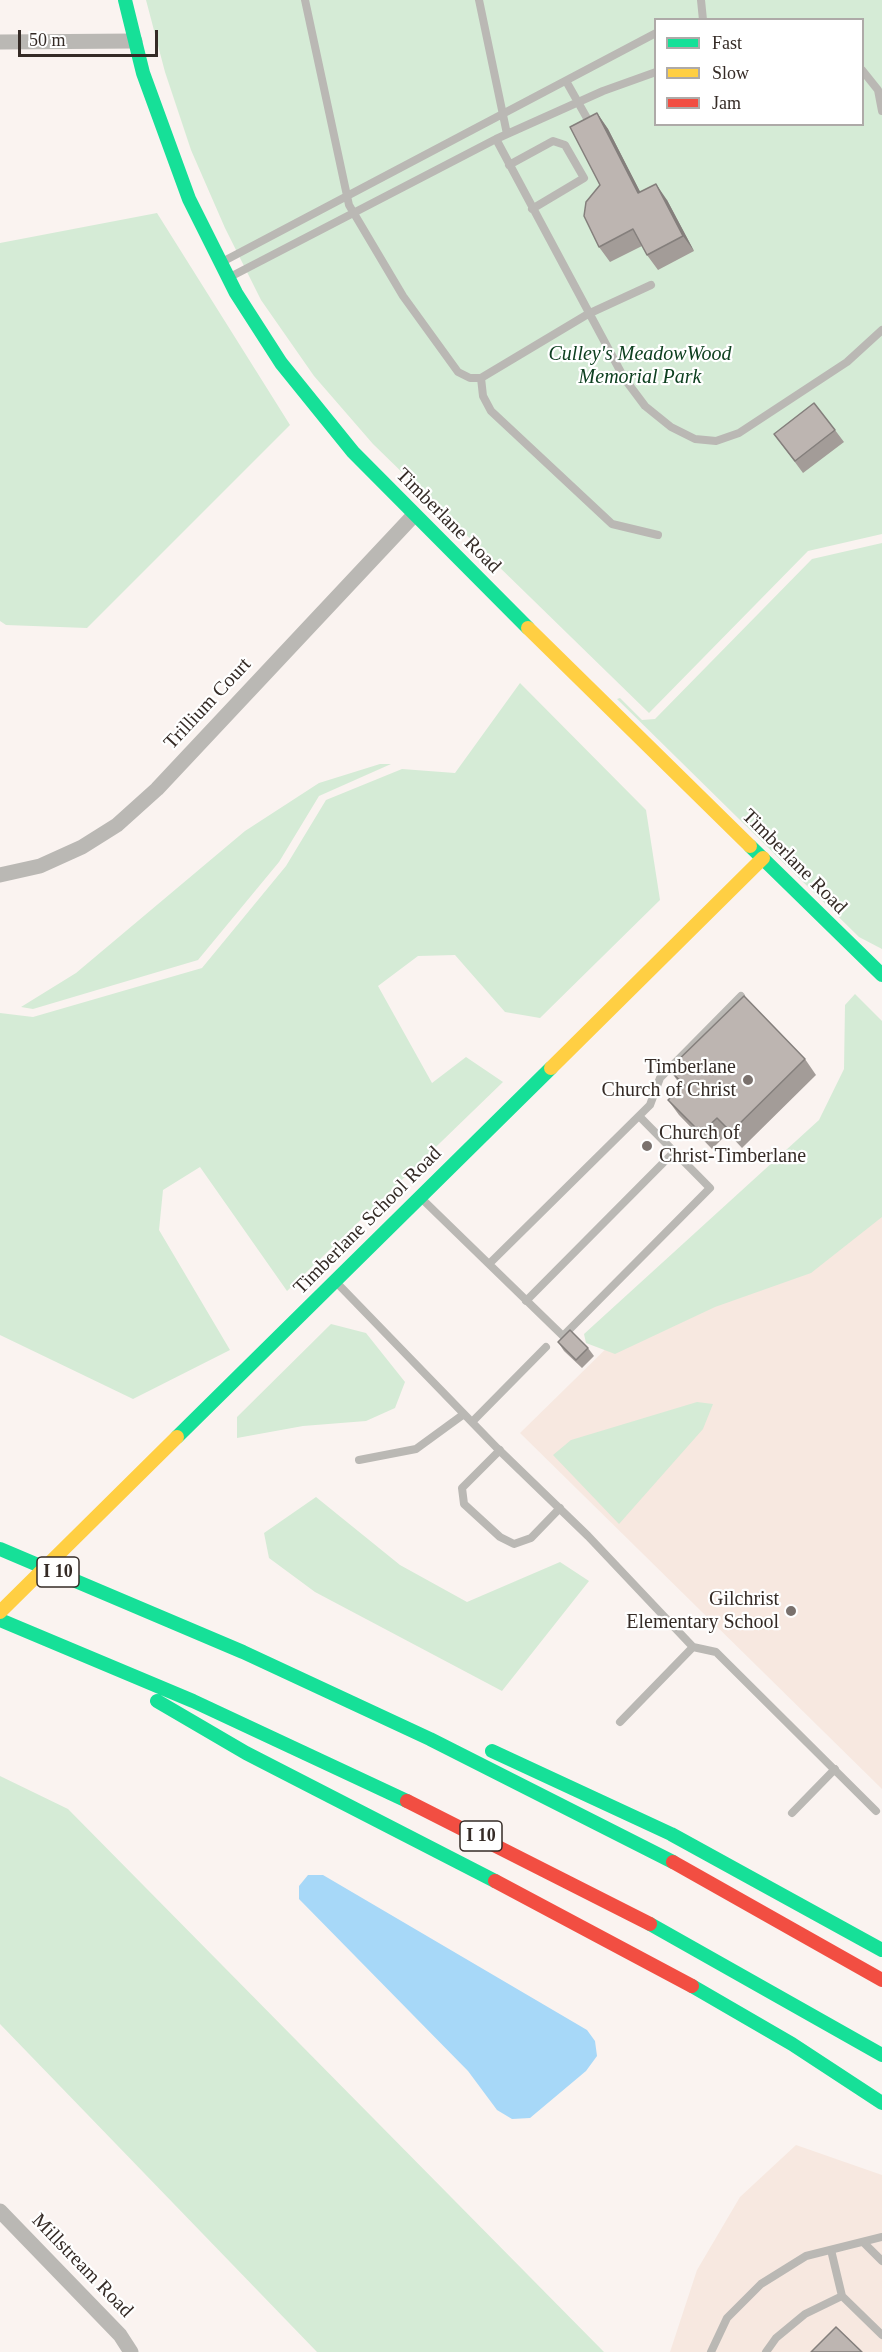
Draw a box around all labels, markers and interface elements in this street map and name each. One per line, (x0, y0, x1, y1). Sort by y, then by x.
scale bar (21, 18, 160, 56)
legend (654, 18, 864, 126)
text: 50 m (29, 30, 66, 50)
text: Fast (712, 33, 742, 53)
text: Slow (712, 63, 749, 83)
text: Jam (712, 93, 741, 113)
park label: Culley's MeadowWood Memorial Park (549, 343, 731, 390)
street label: Timberlane Road (390, 463, 506, 579)
street label: Trillium Court (159, 653, 257, 755)
street label: Timberlane Road (736, 804, 852, 920)
place label: Timberlane Church of Christ (602, 1056, 736, 1103)
marker: Timberlane Church of Christ (741, 1073, 755, 1087)
place label: Church of Christ-Timberlane (659, 1122, 806, 1169)
marker: Church of Christ-Timberlane (640, 1139, 654, 1153)
street label: Timberlane School Road (289, 1142, 447, 1300)
road number: I 10 (37, 1557, 79, 1587)
place label: Gilchrist Elementary School (626, 1588, 779, 1635)
marker: Gilchrist Elementary School (784, 1604, 798, 1618)
road number: I 10 (460, 1821, 502, 1851)
street label: Millstream Road (26, 2209, 138, 2323)

